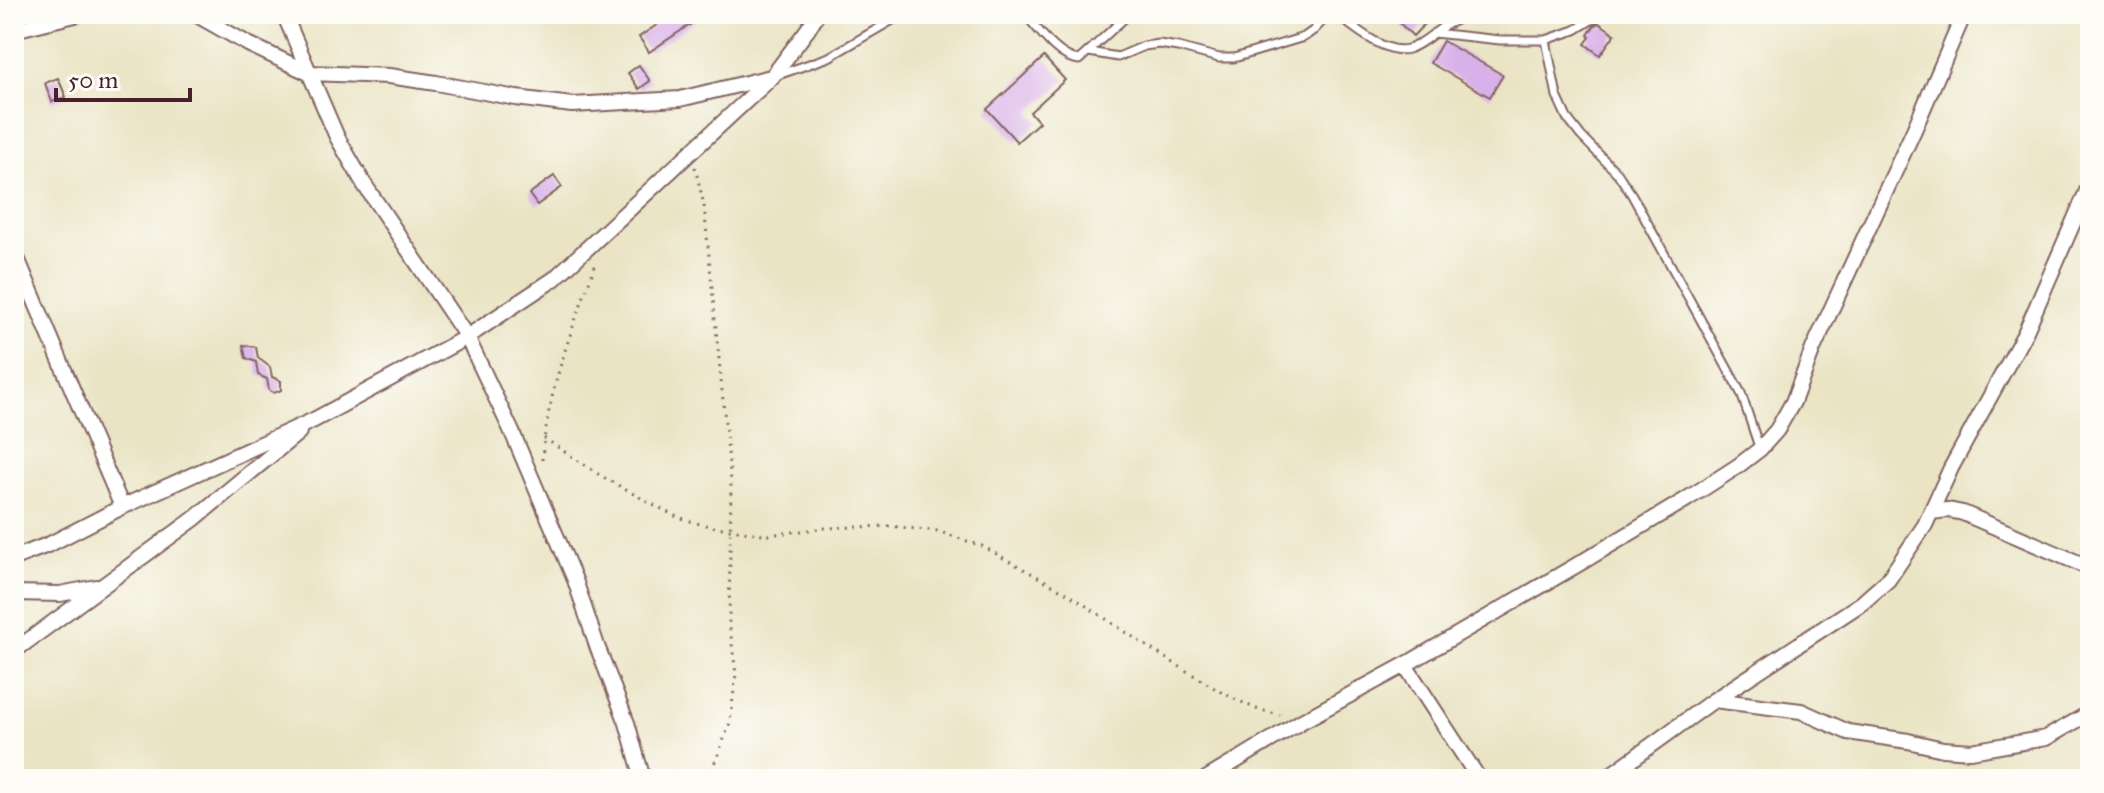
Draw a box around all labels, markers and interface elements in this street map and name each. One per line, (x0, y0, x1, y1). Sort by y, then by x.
scale bar (56, 52, 190, 102)
text: 50 m (68, 65, 118, 95)

